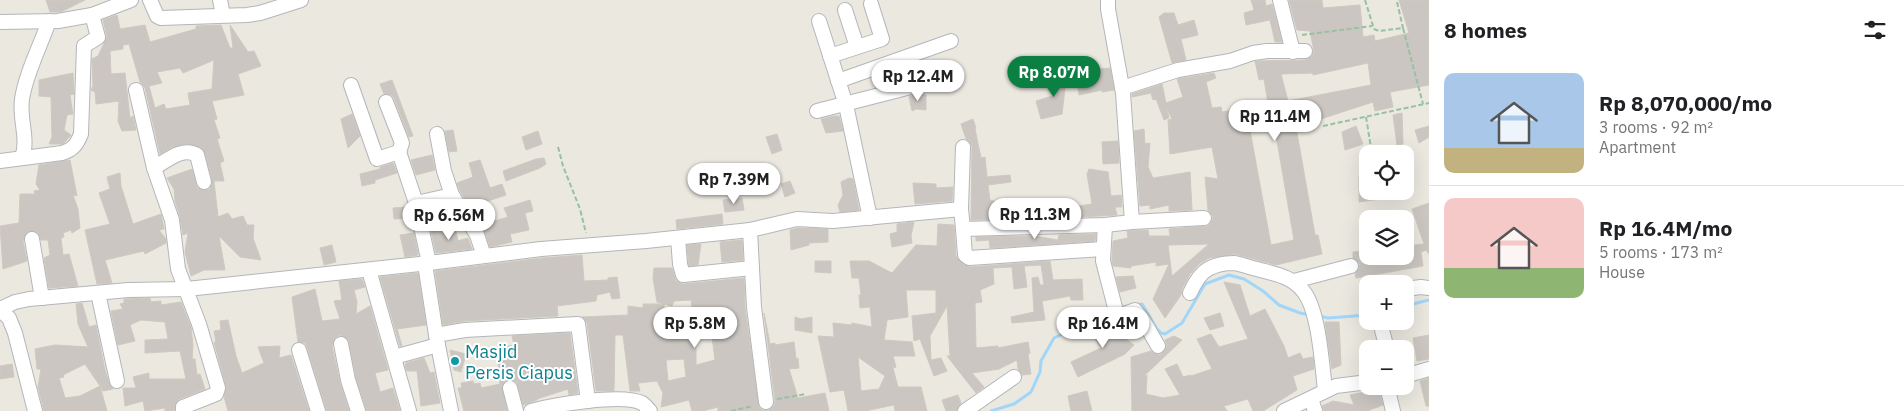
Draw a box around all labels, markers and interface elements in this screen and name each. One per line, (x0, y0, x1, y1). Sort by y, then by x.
text: 8 homes (1444, 16, 1527, 44)
icon: filters (1861, 16, 1889, 44)
pin: Rp 8.07M (1002, 56, 1106, 98)
pin: Rp 12.4M (866, 59, 970, 102)
text: Rp 8.07M (1018, 62, 1090, 82)
text: Rp 12.4M (882, 66, 954, 86)
text: Rp 8,070,000/mo (1599, 89, 1772, 117)
icon: home (1484, 93, 1544, 153)
pin: Rp 11.4M (1223, 100, 1327, 142)
text: Rp 11.4M (1239, 106, 1311, 126)
text: 3 rooms · 92 m² (1599, 117, 1713, 137)
text: Apartment (1599, 137, 1676, 157)
map controls (1359, 145, 1414, 395)
button: locate (1359, 145, 1414, 200)
pin: Rp 7.39M (682, 162, 786, 205)
text: Rp 7.39M (698, 169, 770, 189)
pin: Rp 6.56M (397, 198, 501, 241)
pin: Rp 11.3M (983, 198, 1087, 240)
text: Rp 11.3M (999, 204, 1071, 224)
text: Rp 6.56M (413, 205, 485, 225)
button: layers (1359, 210, 1414, 265)
text: Rp 16.4M/mo (1599, 214, 1732, 242)
icon: home (1484, 218, 1544, 278)
text: 5 rooms · 173 m² (1599, 242, 1723, 262)
text: House (1599, 262, 1645, 282)
button: + (1359, 275, 1414, 330)
pin: Rp 5.8M (649, 306, 741, 349)
pin: Rp 16.4M (1051, 306, 1155, 349)
text: Rp 5.8M (664, 313, 726, 333)
text: Rp 16.4M (1067, 313, 1139, 333)
place label: Masjid Persis Ciapus (465, 340, 573, 384)
button: − (1359, 340, 1414, 395)
marker: Masjid Persis Ciapus (449, 355, 461, 367)

